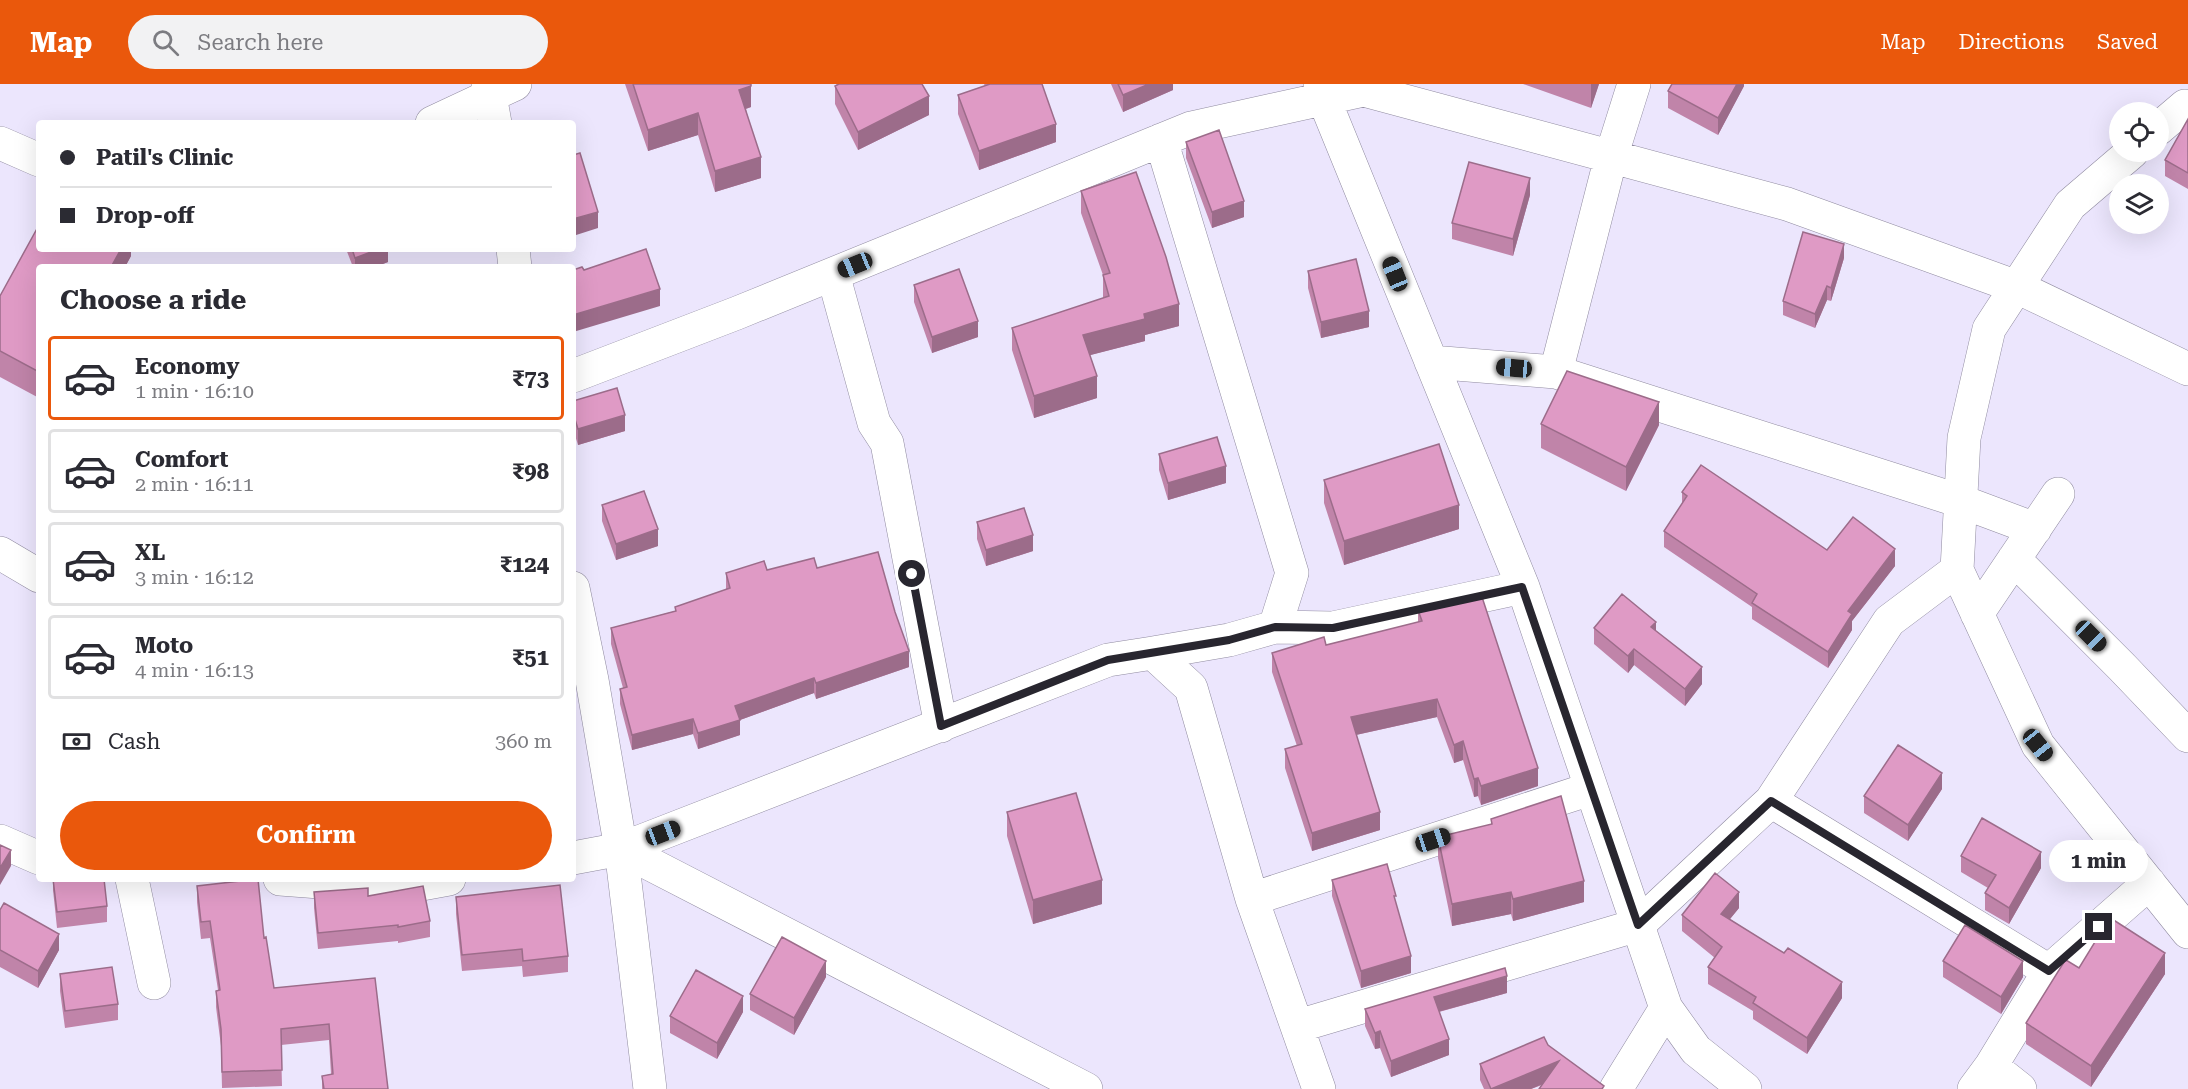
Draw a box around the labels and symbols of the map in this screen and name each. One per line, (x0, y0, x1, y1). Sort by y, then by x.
car (835, 250, 875, 280)
car (1380, 254, 1410, 294)
car (1495, 357, 1533, 379)
route start (898, 560, 925, 587)
car (2072, 617, 2110, 655)
car (2020, 725, 2056, 765)
car (643, 818, 683, 848)
car (1413, 826, 1453, 854)
callout: 1 min (2050, 840, 2148, 882)
route end (2085, 913, 2112, 940)

